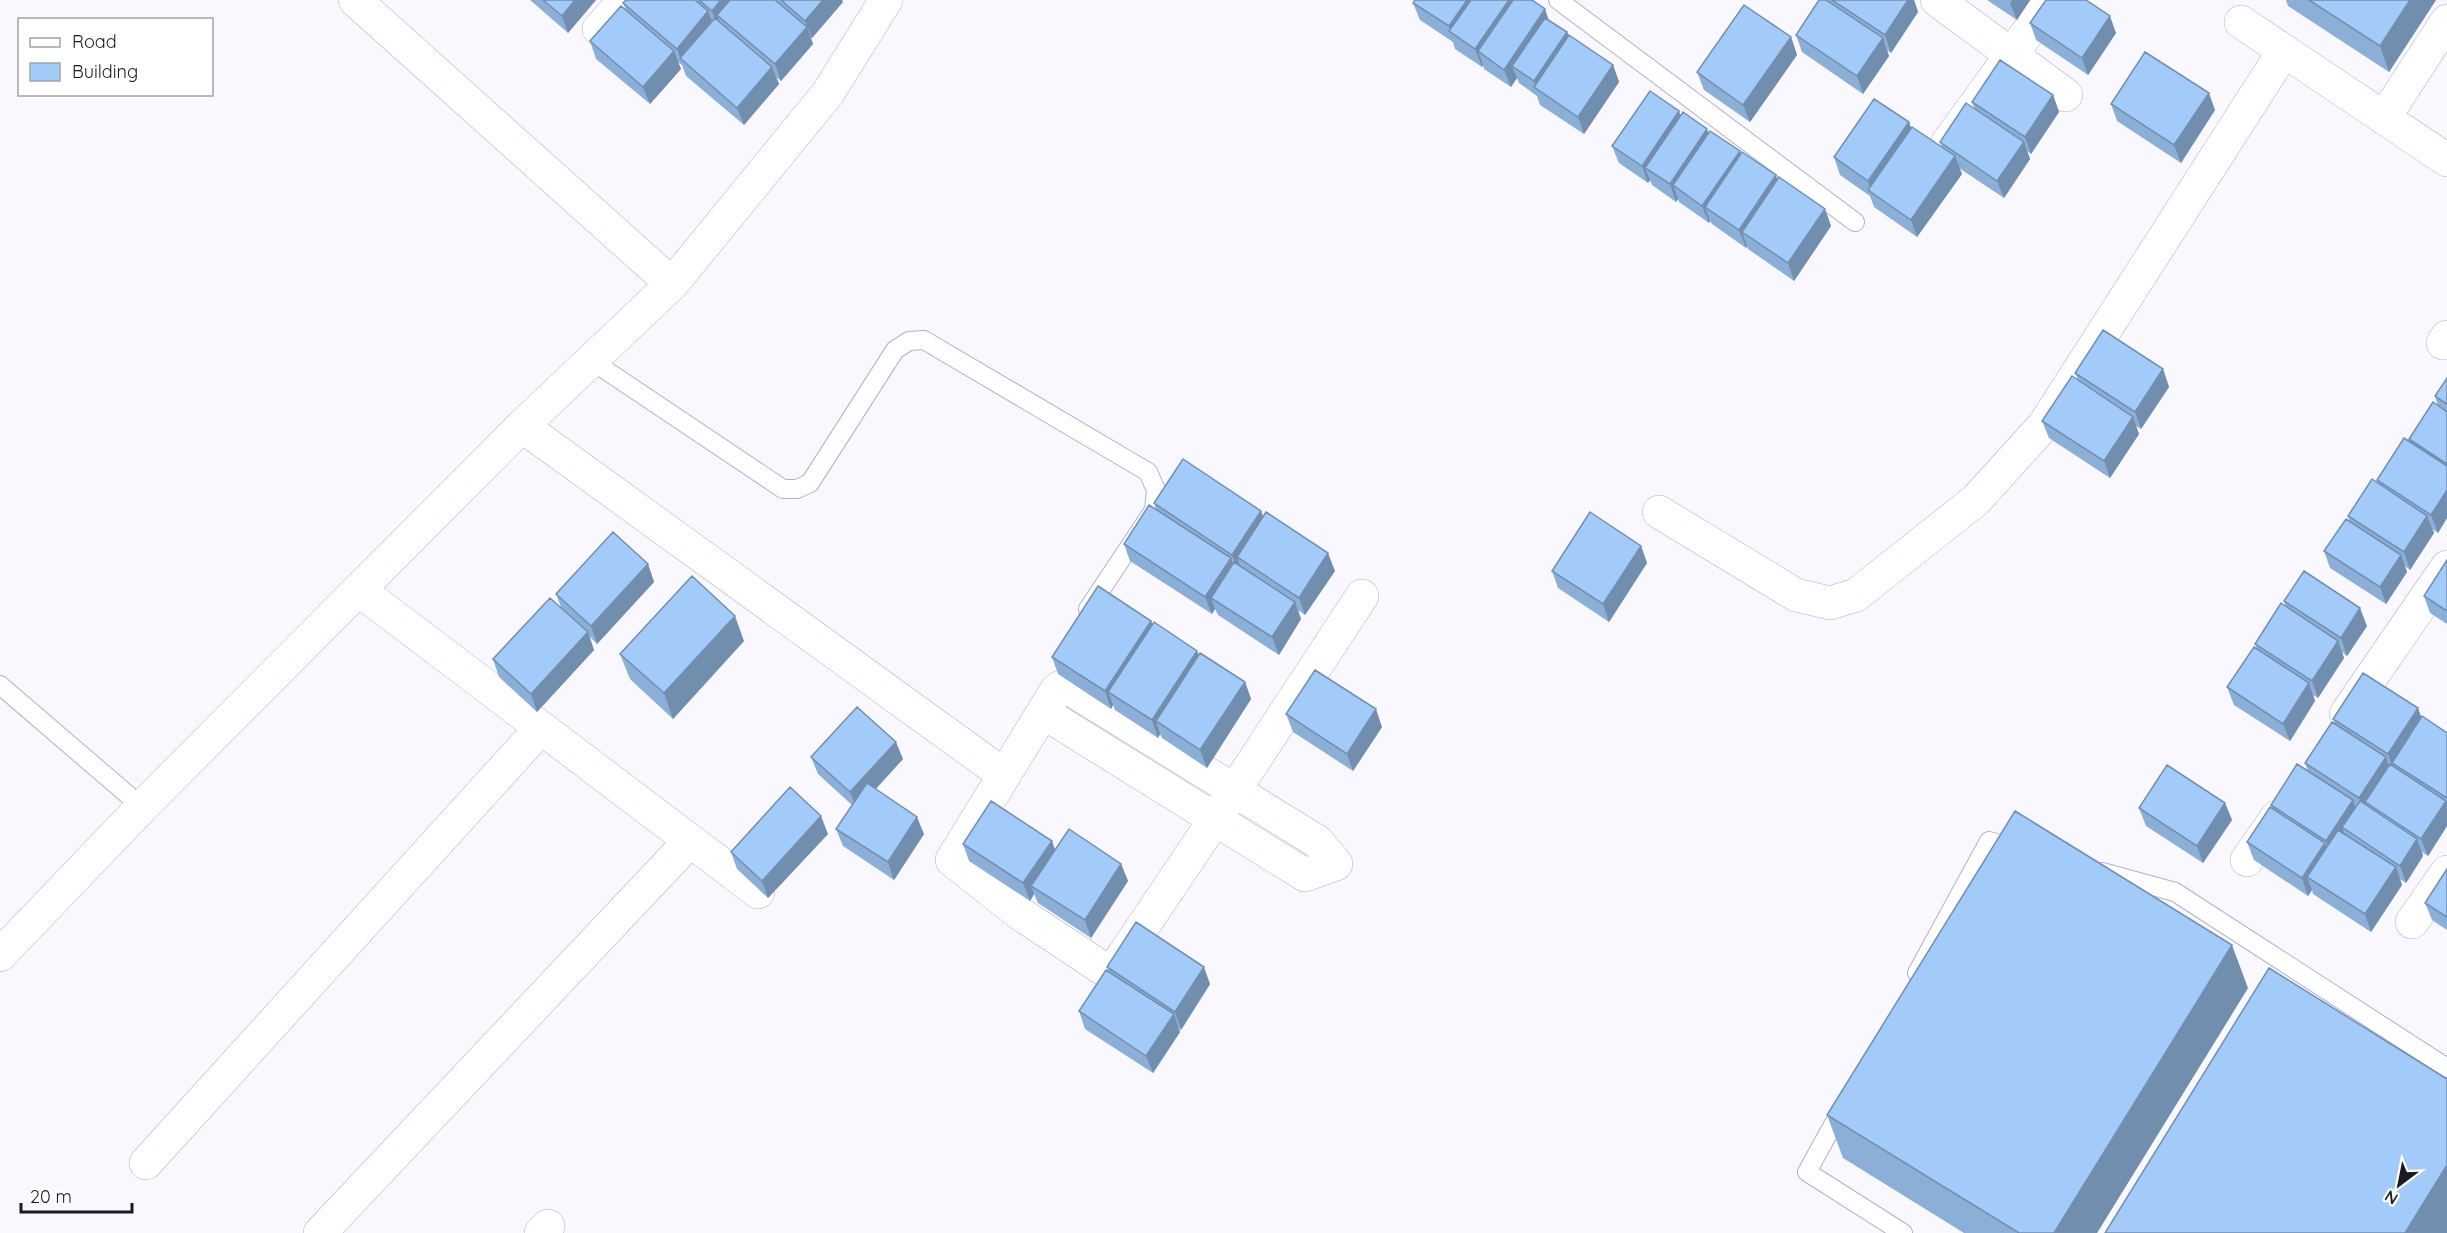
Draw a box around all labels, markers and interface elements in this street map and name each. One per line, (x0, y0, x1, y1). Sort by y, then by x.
legend (18, 18, 213, 96)
text: Road (72, 30, 117, 53)
text: Building (72, 60, 138, 83)
north arrow (2369, 1155, 2429, 1215)
scale bar (21, 1176, 132, 1214)
text: 20 m (30, 1185, 72, 1208)
text: N (2381, 1186, 2401, 1209)

